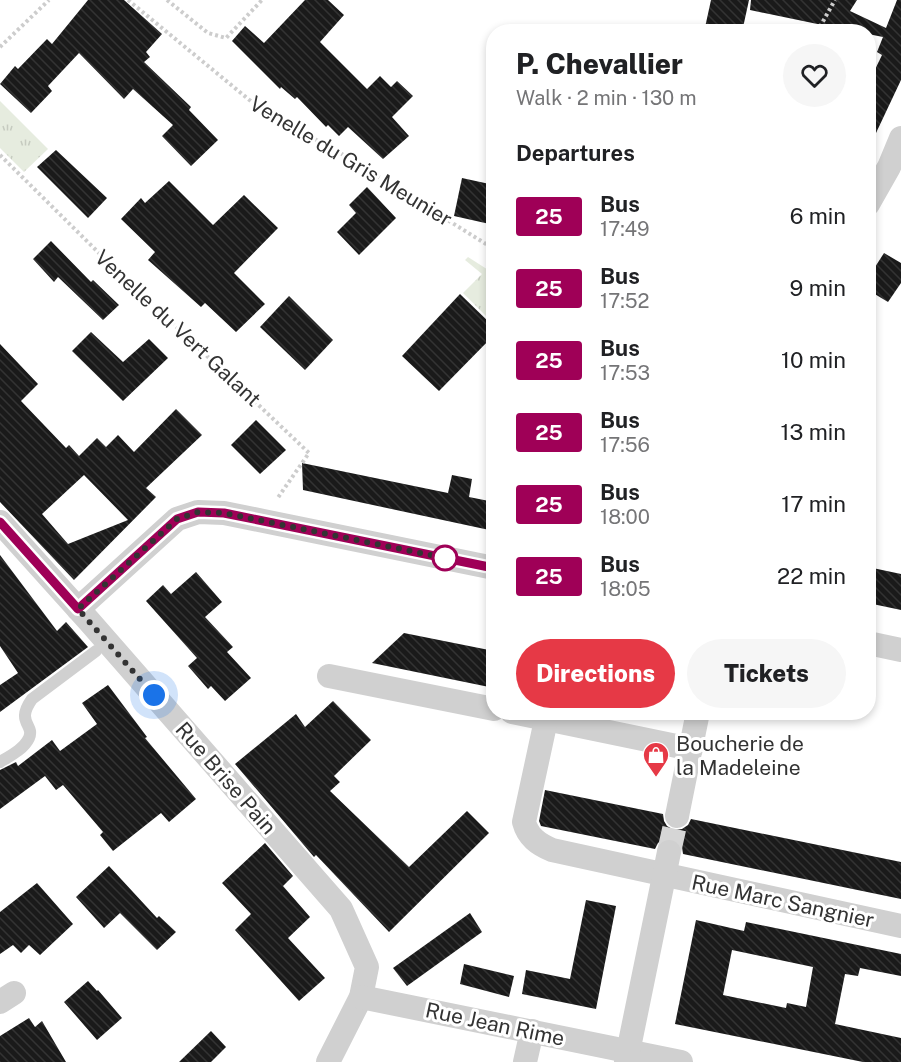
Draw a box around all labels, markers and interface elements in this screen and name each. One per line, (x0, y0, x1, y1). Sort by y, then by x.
button: heart (783, 44, 846, 107)
text: P. Chevallier (516, 47, 683, 80)
text: Walk · 2 min · 130 m (516, 86, 697, 110)
street label: Venelle du Gris Meunier (245, 91, 457, 231)
text: Departures (516, 140, 635, 166)
text: Bus (600, 191, 640, 217)
text: 6 min (790, 203, 846, 229)
text: 25 (535, 204, 563, 229)
text: 17:49 (600, 217, 650, 241)
street label: Venelle du Vert Galant (90, 245, 266, 411)
text: Bus (600, 263, 640, 289)
text: 9 min (790, 275, 846, 301)
text: 25 (535, 276, 563, 301)
text: 17:52 (600, 289, 649, 313)
text: Bus (600, 335, 640, 361)
text: 10 min (781, 347, 846, 373)
text: 25 (535, 348, 563, 373)
text: 17:53 (600, 361, 650, 385)
text: Bus (600, 407, 640, 433)
text: 13 min (781, 419, 846, 445)
text: 25 (535, 420, 563, 445)
text: 17:56 (600, 433, 650, 457)
text: Bus (600, 479, 640, 505)
text: 17 min (781, 491, 846, 517)
text: 25 (535, 492, 563, 517)
text: 18:00 (600, 505, 650, 529)
unlabelled marker (432, 545, 458, 571)
text: Bus (600, 551, 640, 577)
text: 22 min (777, 563, 846, 589)
text: 25 (535, 564, 563, 589)
text: 18:05 (600, 577, 651, 601)
button: Directions (516, 639, 675, 708)
button: Tickets (687, 639, 846, 708)
your location (139, 680, 169, 710)
street label: Rue Brise Pain (171, 717, 281, 839)
place label: Boucherie de la Madeleine (676, 731, 804, 780)
shop icon: Boucherie de la Madeleine (641, 740, 671, 778)
street label: Rue Marc Sangnier (689, 869, 877, 933)
street label: Rue Jean Rime (423, 997, 567, 1051)

